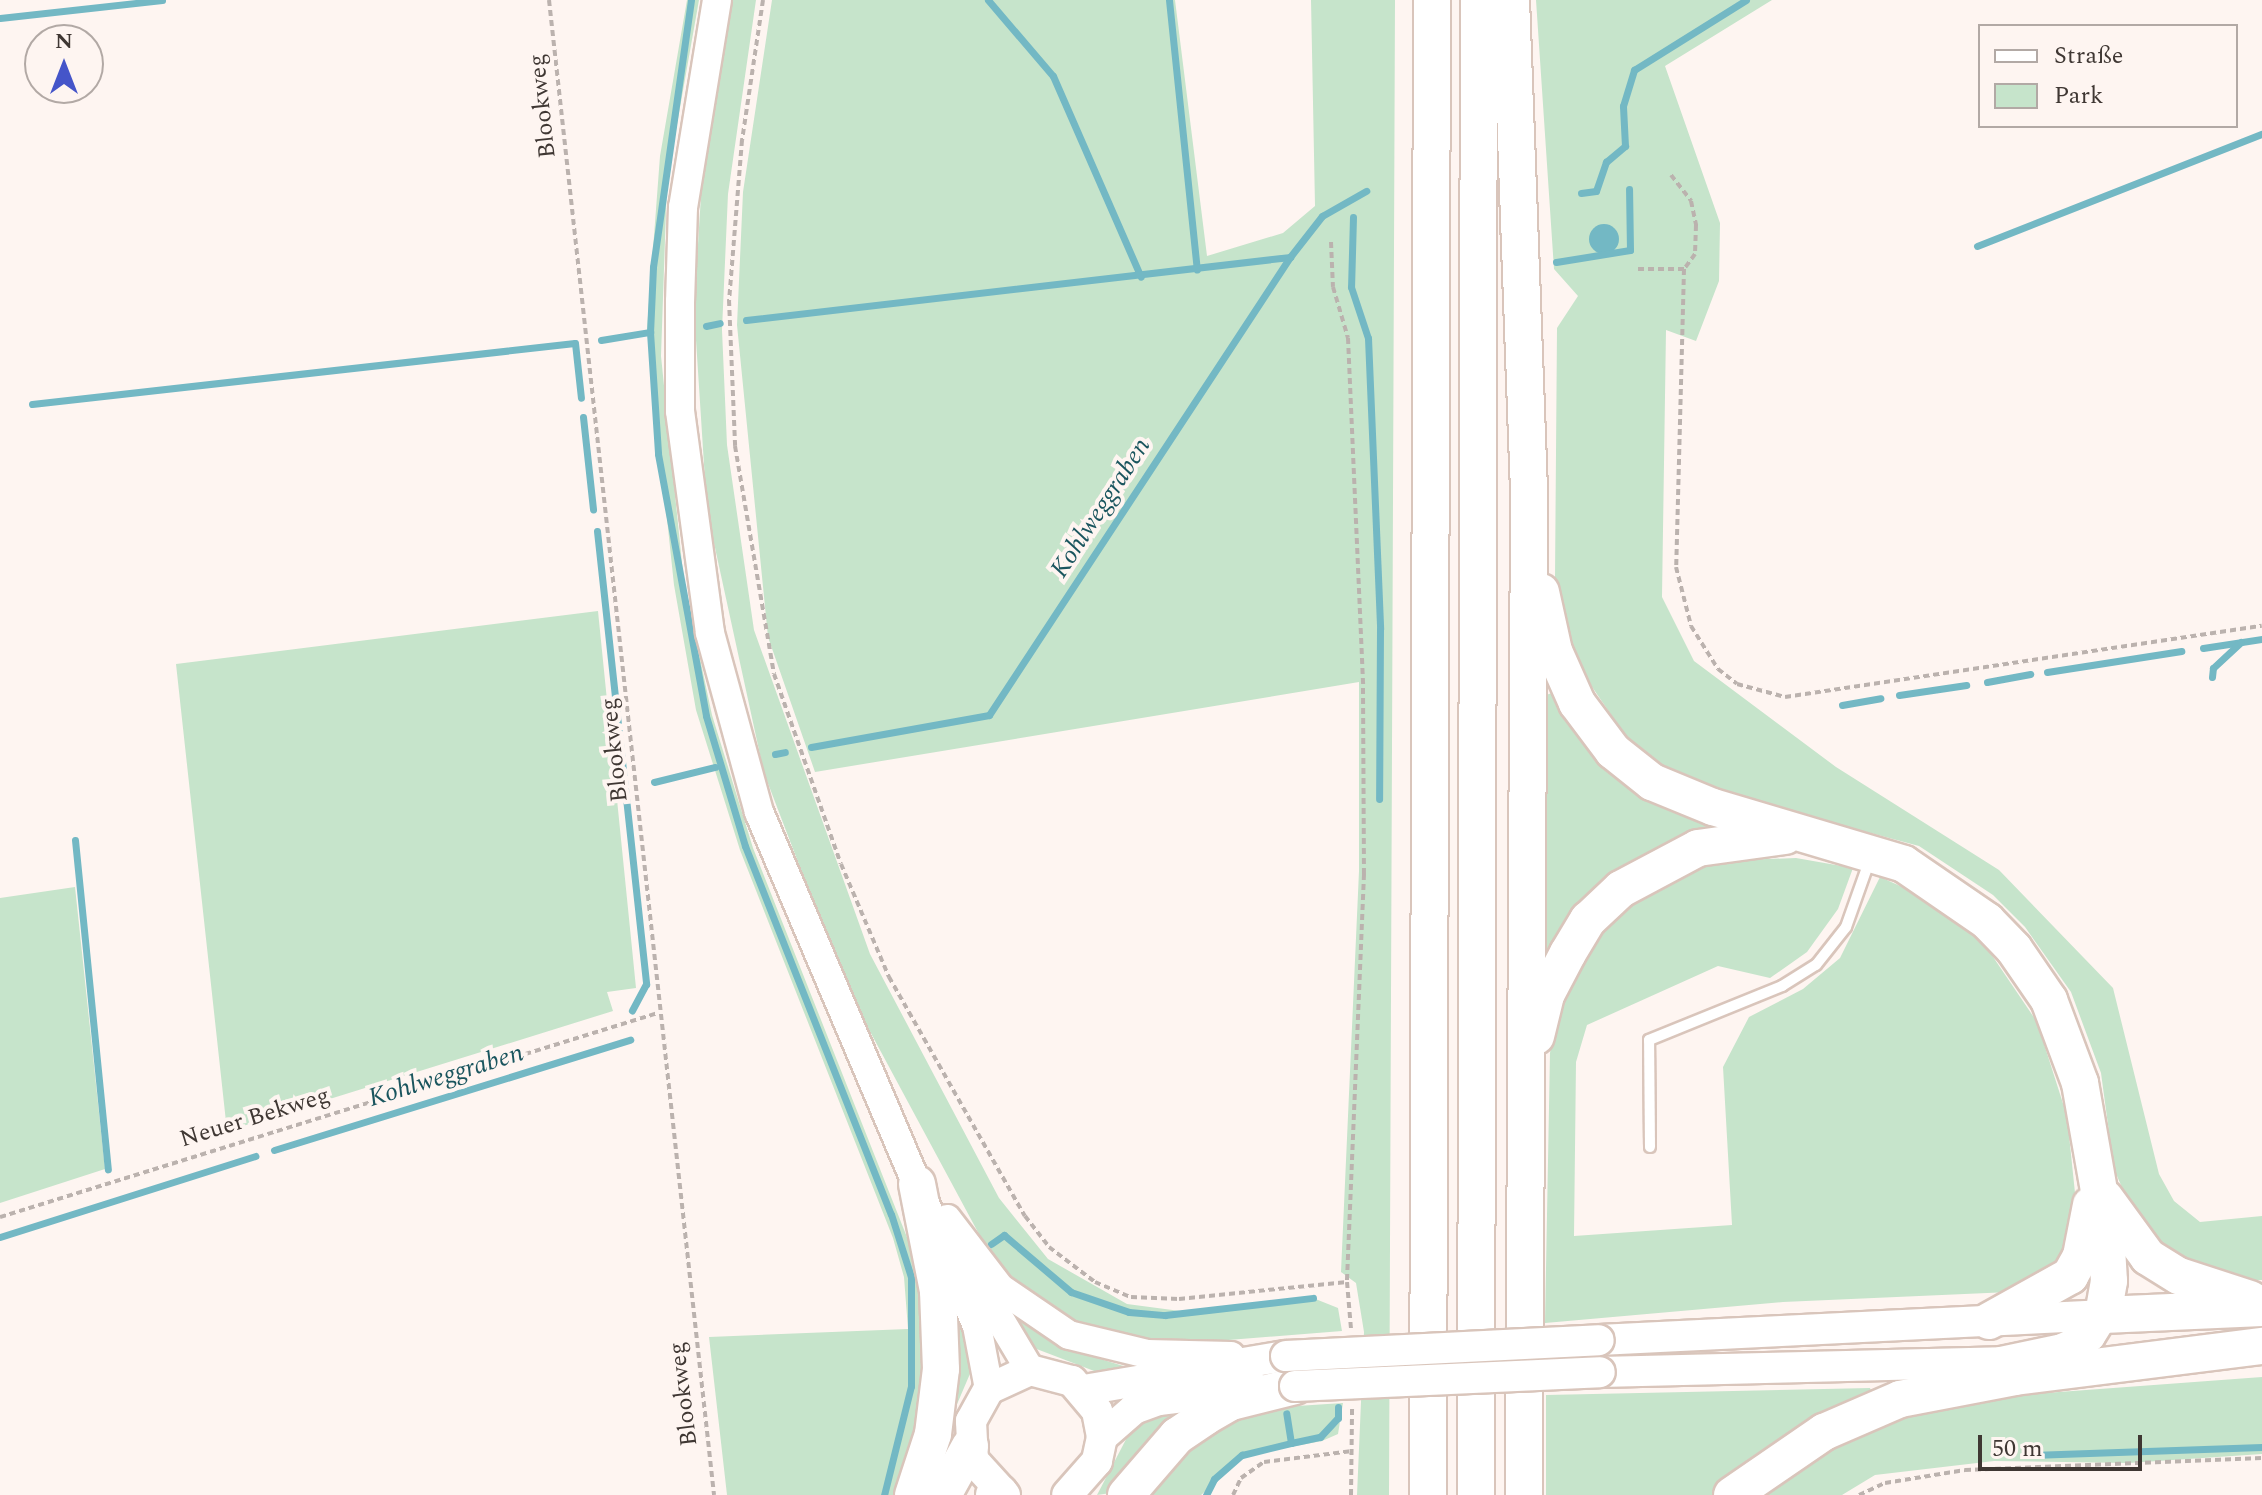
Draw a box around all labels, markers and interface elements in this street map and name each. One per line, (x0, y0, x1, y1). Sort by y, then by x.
north arrow (24, 24, 104, 104)
legend (1978, 24, 2238, 128)
text: N (55, 25, 73, 58)
text: Straße (2054, 38, 2123, 74)
street label: Blookweg (523, 52, 563, 160)
text: Park (2054, 78, 2104, 114)
water label: Kohlweggraben (1044, 432, 1158, 584)
street label: Blookweg (595, 696, 635, 804)
water label: Kohlweggraben (365, 1038, 527, 1114)
street label: Neuer Bekweg (177, 1082, 333, 1154)
street label: Blookweg (663, 1340, 705, 1448)
scale bar (1982, 1419, 2146, 1469)
text: 50 m (1992, 1431, 2043, 1467)

